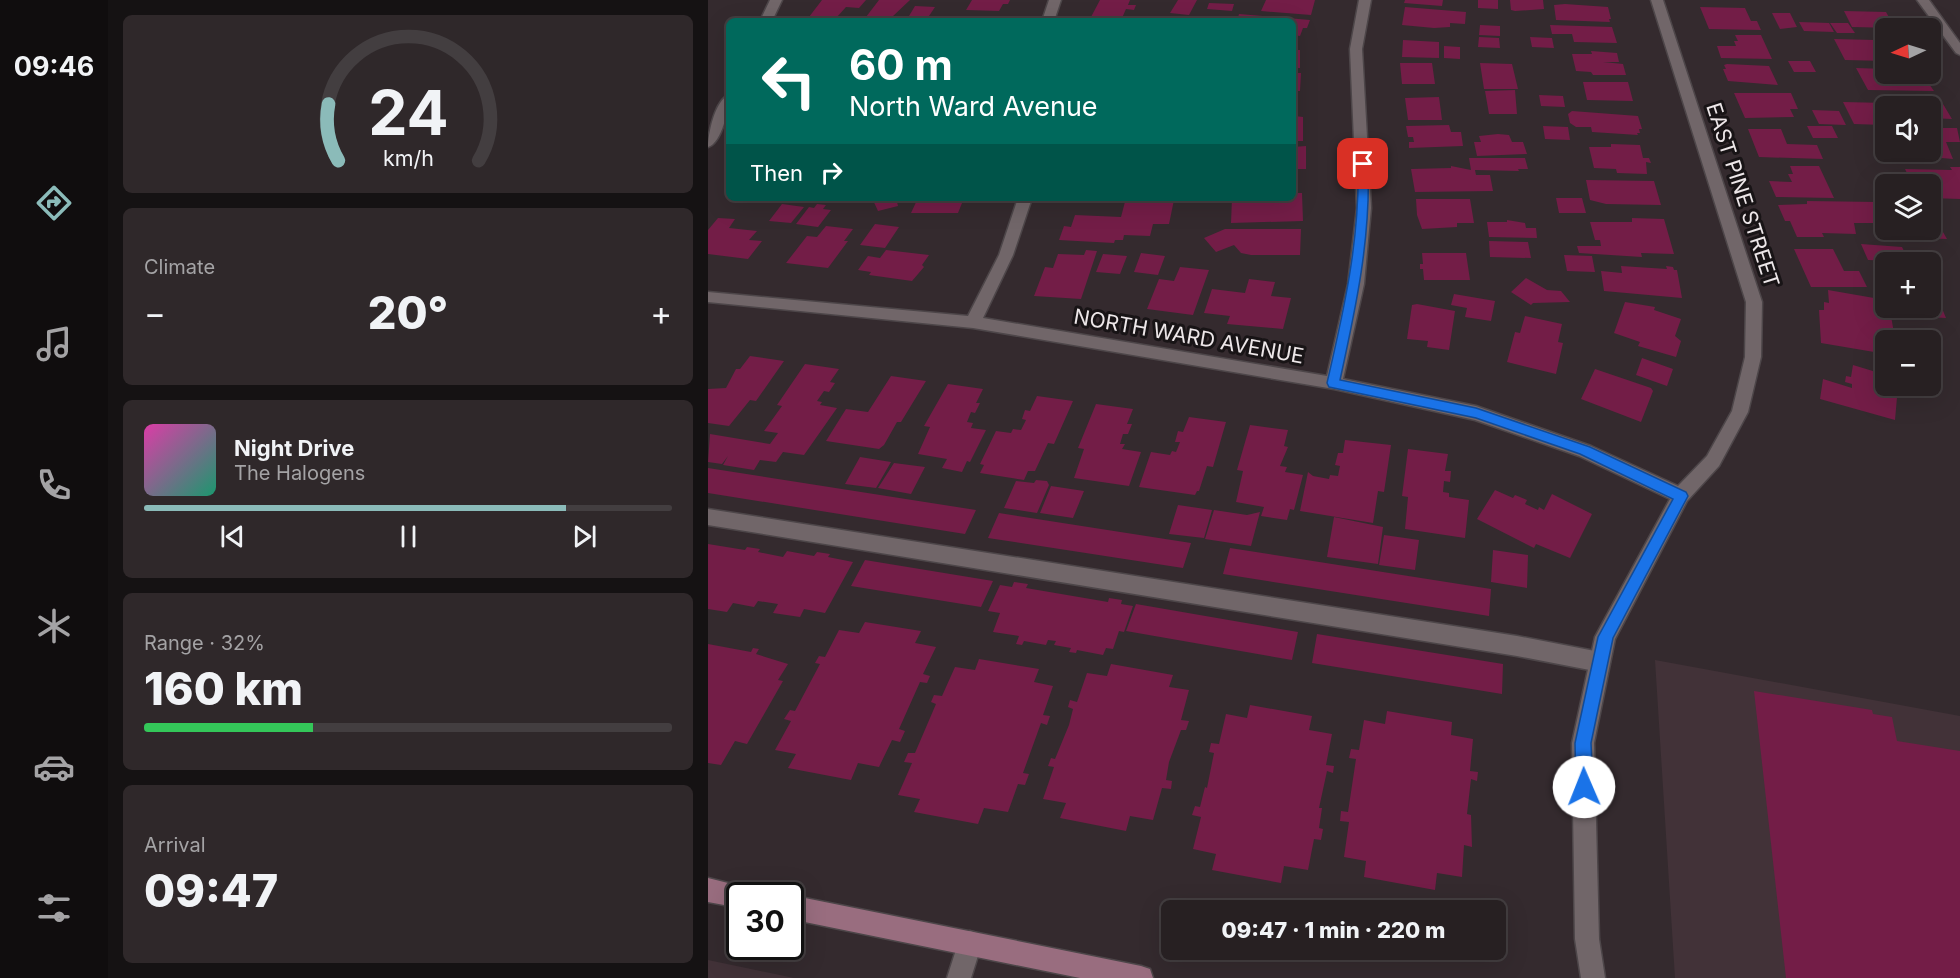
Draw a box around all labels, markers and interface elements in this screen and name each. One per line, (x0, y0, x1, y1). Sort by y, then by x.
north arrow (1875, 18, 1941, 84)
map controls (1875, 18, 1941, 396)
text: 60 m (849, 39, 953, 90)
icon: left (750, 42, 828, 120)
text: 09:46 (14, 50, 94, 83)
text: 24 (368, 75, 448, 150)
text: North Ward Avenue (849, 90, 1098, 123)
button: sound (1875, 96, 1941, 162)
street label: EAST PINE STREET (1701, 99, 1785, 291)
pin (1337, 138, 1388, 189)
text: km/h (383, 145, 433, 171)
icon: arrive (1346, 147, 1379, 180)
icon: right (815, 156, 848, 189)
text: Then (750, 160, 803, 186)
button: layers (1875, 174, 1941, 240)
icon: directions (33, 182, 75, 224)
button: + (1875, 252, 1941, 318)
text: Climate (144, 255, 215, 279)
text: 20° (368, 285, 448, 340)
text: − (144, 293, 166, 333)
text: + (650, 293, 672, 333)
street label: NORTH WARD AVENUE (1072, 303, 1306, 369)
icon: music (33, 323, 75, 365)
button: − (1875, 330, 1941, 396)
text: Night Drive (234, 435, 354, 461)
text: The Halogens (234, 461, 365, 485)
icon: phone (33, 464, 75, 506)
icon: previous (216, 520, 249, 553)
icon: pause (392, 520, 425, 553)
icon: next (568, 520, 601, 553)
icon: climate (33, 605, 75, 647)
text: Range · 32% (144, 631, 265, 655)
text: 160 km (144, 661, 303, 716)
icon: car (33, 746, 75, 788)
position arrow (1552, 755, 1616, 819)
text: Arrival (144, 833, 206, 857)
text: 09:47 (144, 863, 278, 918)
speed limit sign: 30 (726, 882, 804, 960)
icon: filters (33, 887, 75, 929)
text: 09:47 · 1 min · 220 m (1222, 917, 1446, 943)

